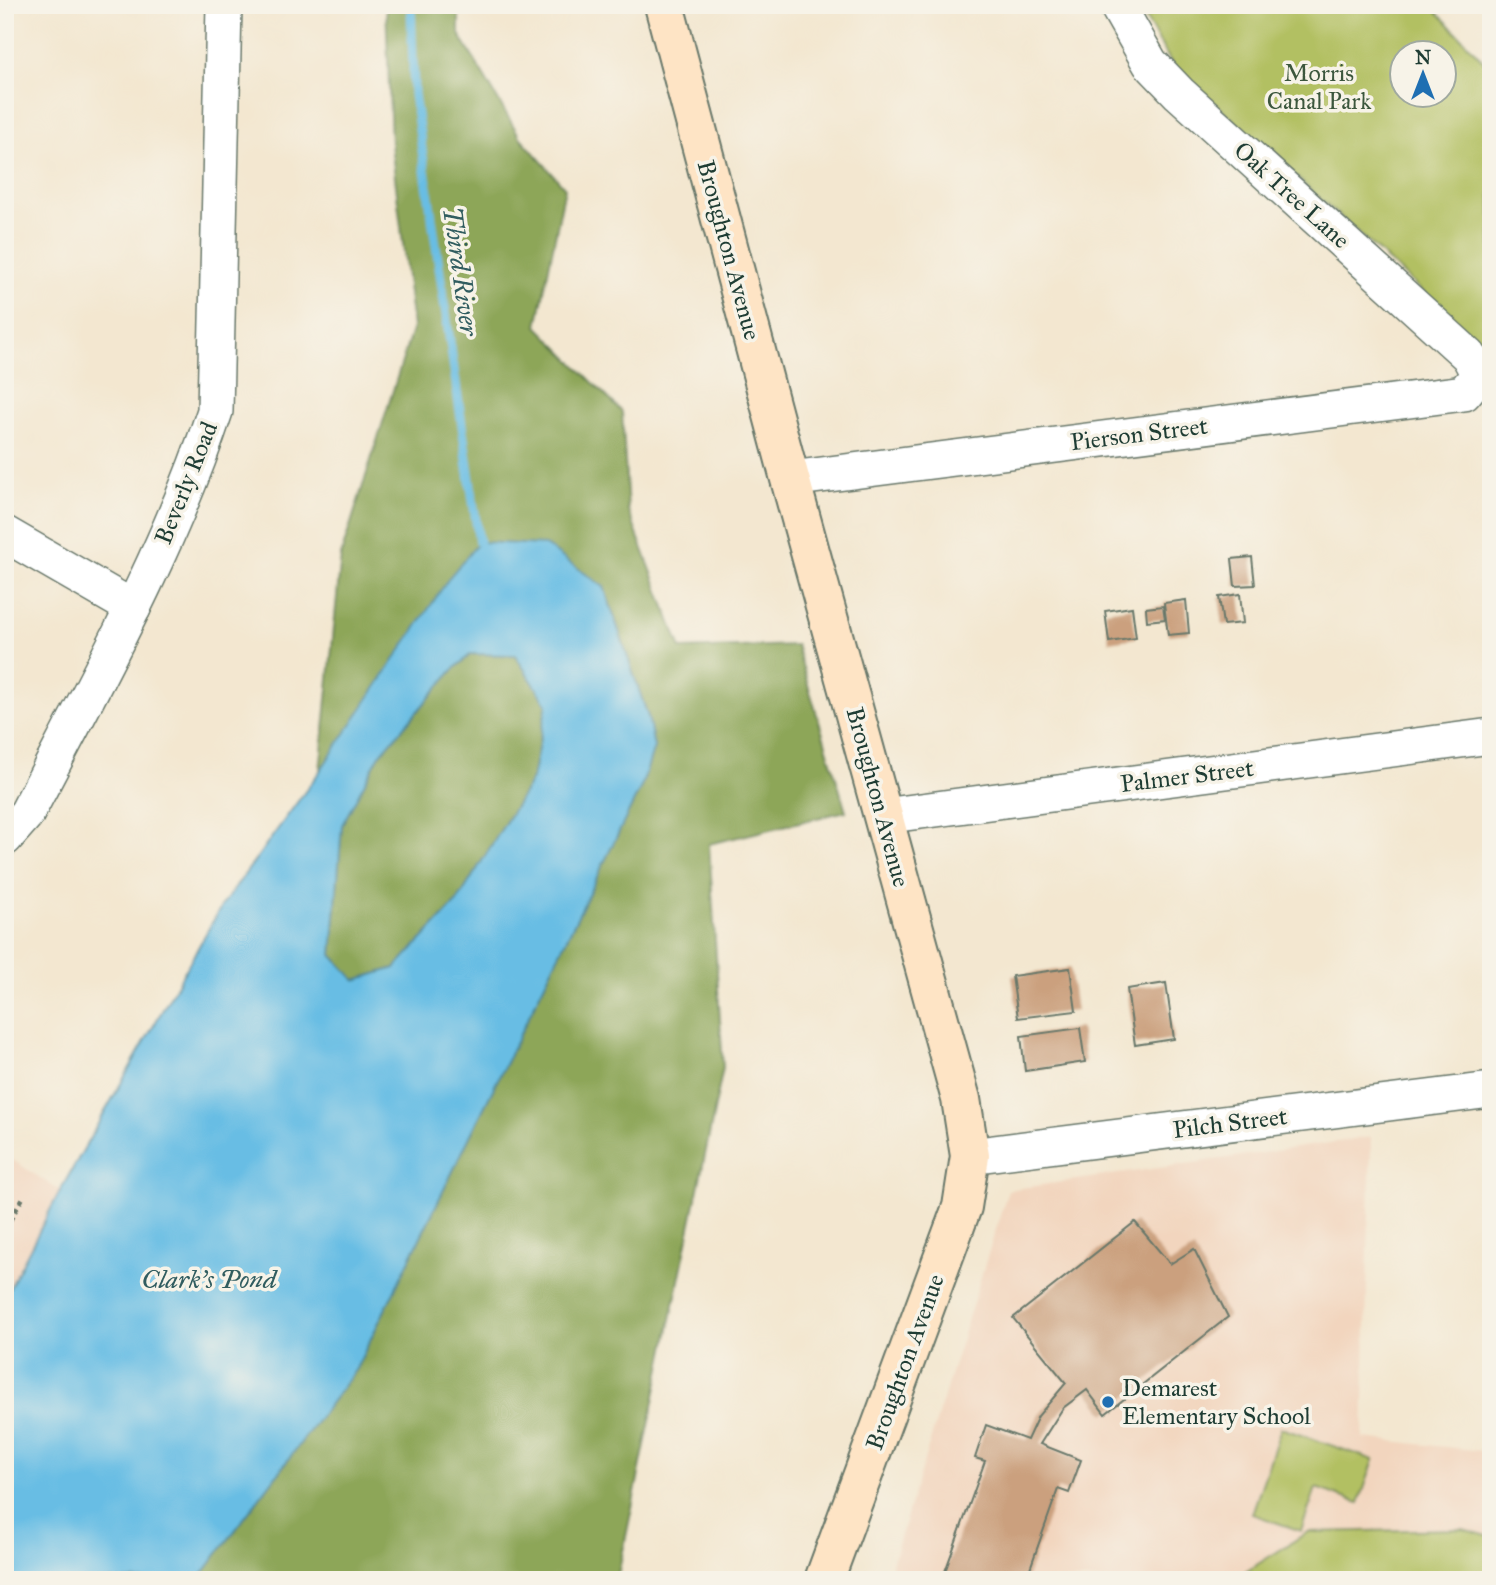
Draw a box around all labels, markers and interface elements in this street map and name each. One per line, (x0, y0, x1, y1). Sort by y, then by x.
north arrow (1388, 38, 1458, 108)
text: N (1415, 46, 1431, 69)
park label: Morris Canal Park (1267, 58, 1372, 116)
street label: Oak Tree Lane (1228, 135, 1356, 255)
street label: Broughton Avenue (691, 157, 767, 343)
water label: Third River (436, 205, 486, 339)
street label: Pierson Street (1069, 411, 1210, 457)
street label: Beverly Road (148, 417, 224, 549)
street label: Broughton Avenue (840, 704, 916, 890)
street label: Palmer Street (1119, 753, 1256, 799)
street label: Pilch Street (1171, 1101, 1289, 1145)
water label: Clark's Pond (141, 1263, 278, 1295)
street label: Broughton Avenue (859, 1270, 951, 1454)
place label: Demarest Elementary School (1122, 1373, 1311, 1431)
marker: Demarest Elementary School (1100, 1394, 1116, 1410)

